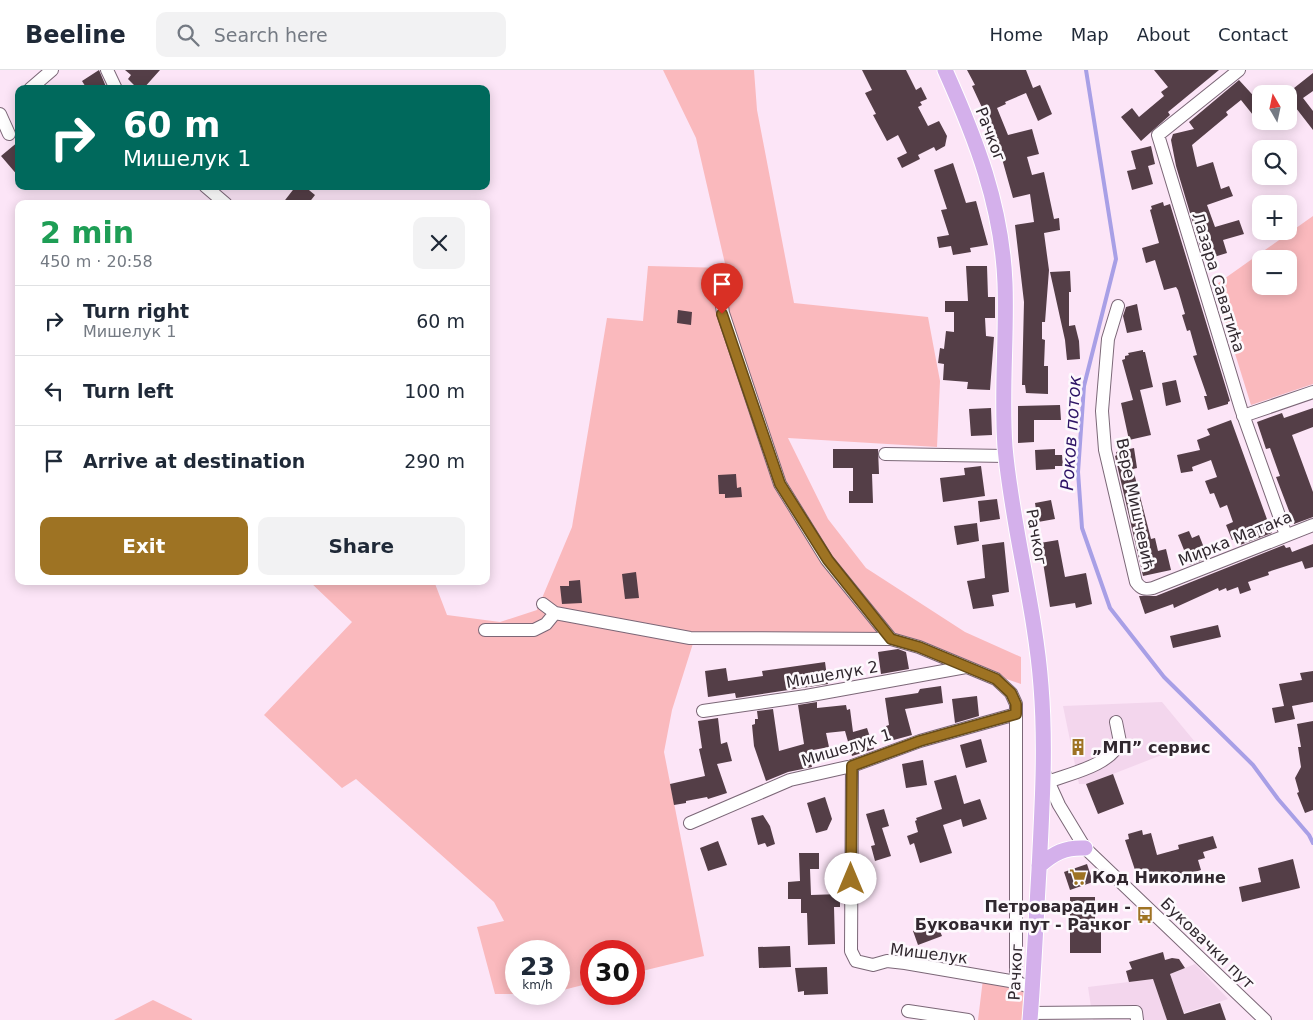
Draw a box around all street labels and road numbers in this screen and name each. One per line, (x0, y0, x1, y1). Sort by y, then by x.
street label: Рачког (971, 104, 1010, 164)
street label: Лазара Саватића (1188, 210, 1249, 354)
street label: Вере Мишчевић (1112, 436, 1159, 572)
street label: Рачког (1022, 507, 1051, 567)
street label: Мирка Матака (1175, 507, 1295, 570)
street label: Мишелук 2 (784, 657, 880, 692)
street label: Мишелук 1 (799, 725, 894, 770)
street label: Буковачки пут (1157, 894, 1258, 993)
street label: Мишелук (889, 939, 969, 968)
street label: Рачког (1005, 943, 1026, 1001)

